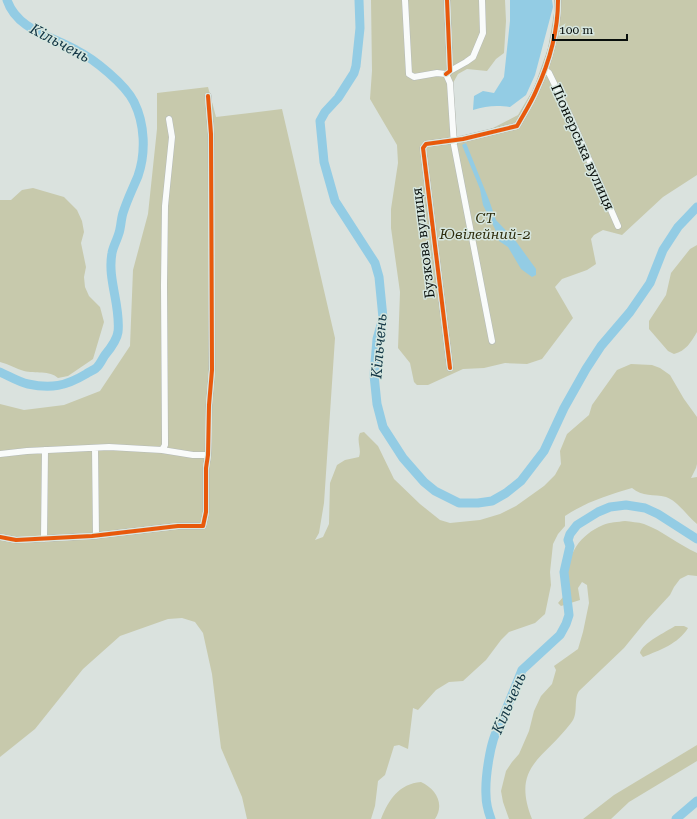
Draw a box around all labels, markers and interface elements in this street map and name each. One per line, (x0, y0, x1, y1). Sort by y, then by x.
scale bar (553, 16, 627, 42)
water label: Кільчень (26, 19, 93, 66)
text: 100 m (559, 23, 593, 37)
street label: Піонерська вулиця (548, 81, 618, 213)
street label: Бузкова вулиця (408, 187, 438, 299)
park label: СT Ювілейний-2 (438, 210, 531, 242)
water label: Кільчень (367, 313, 391, 380)
water label: Кільчень (488, 669, 530, 738)

